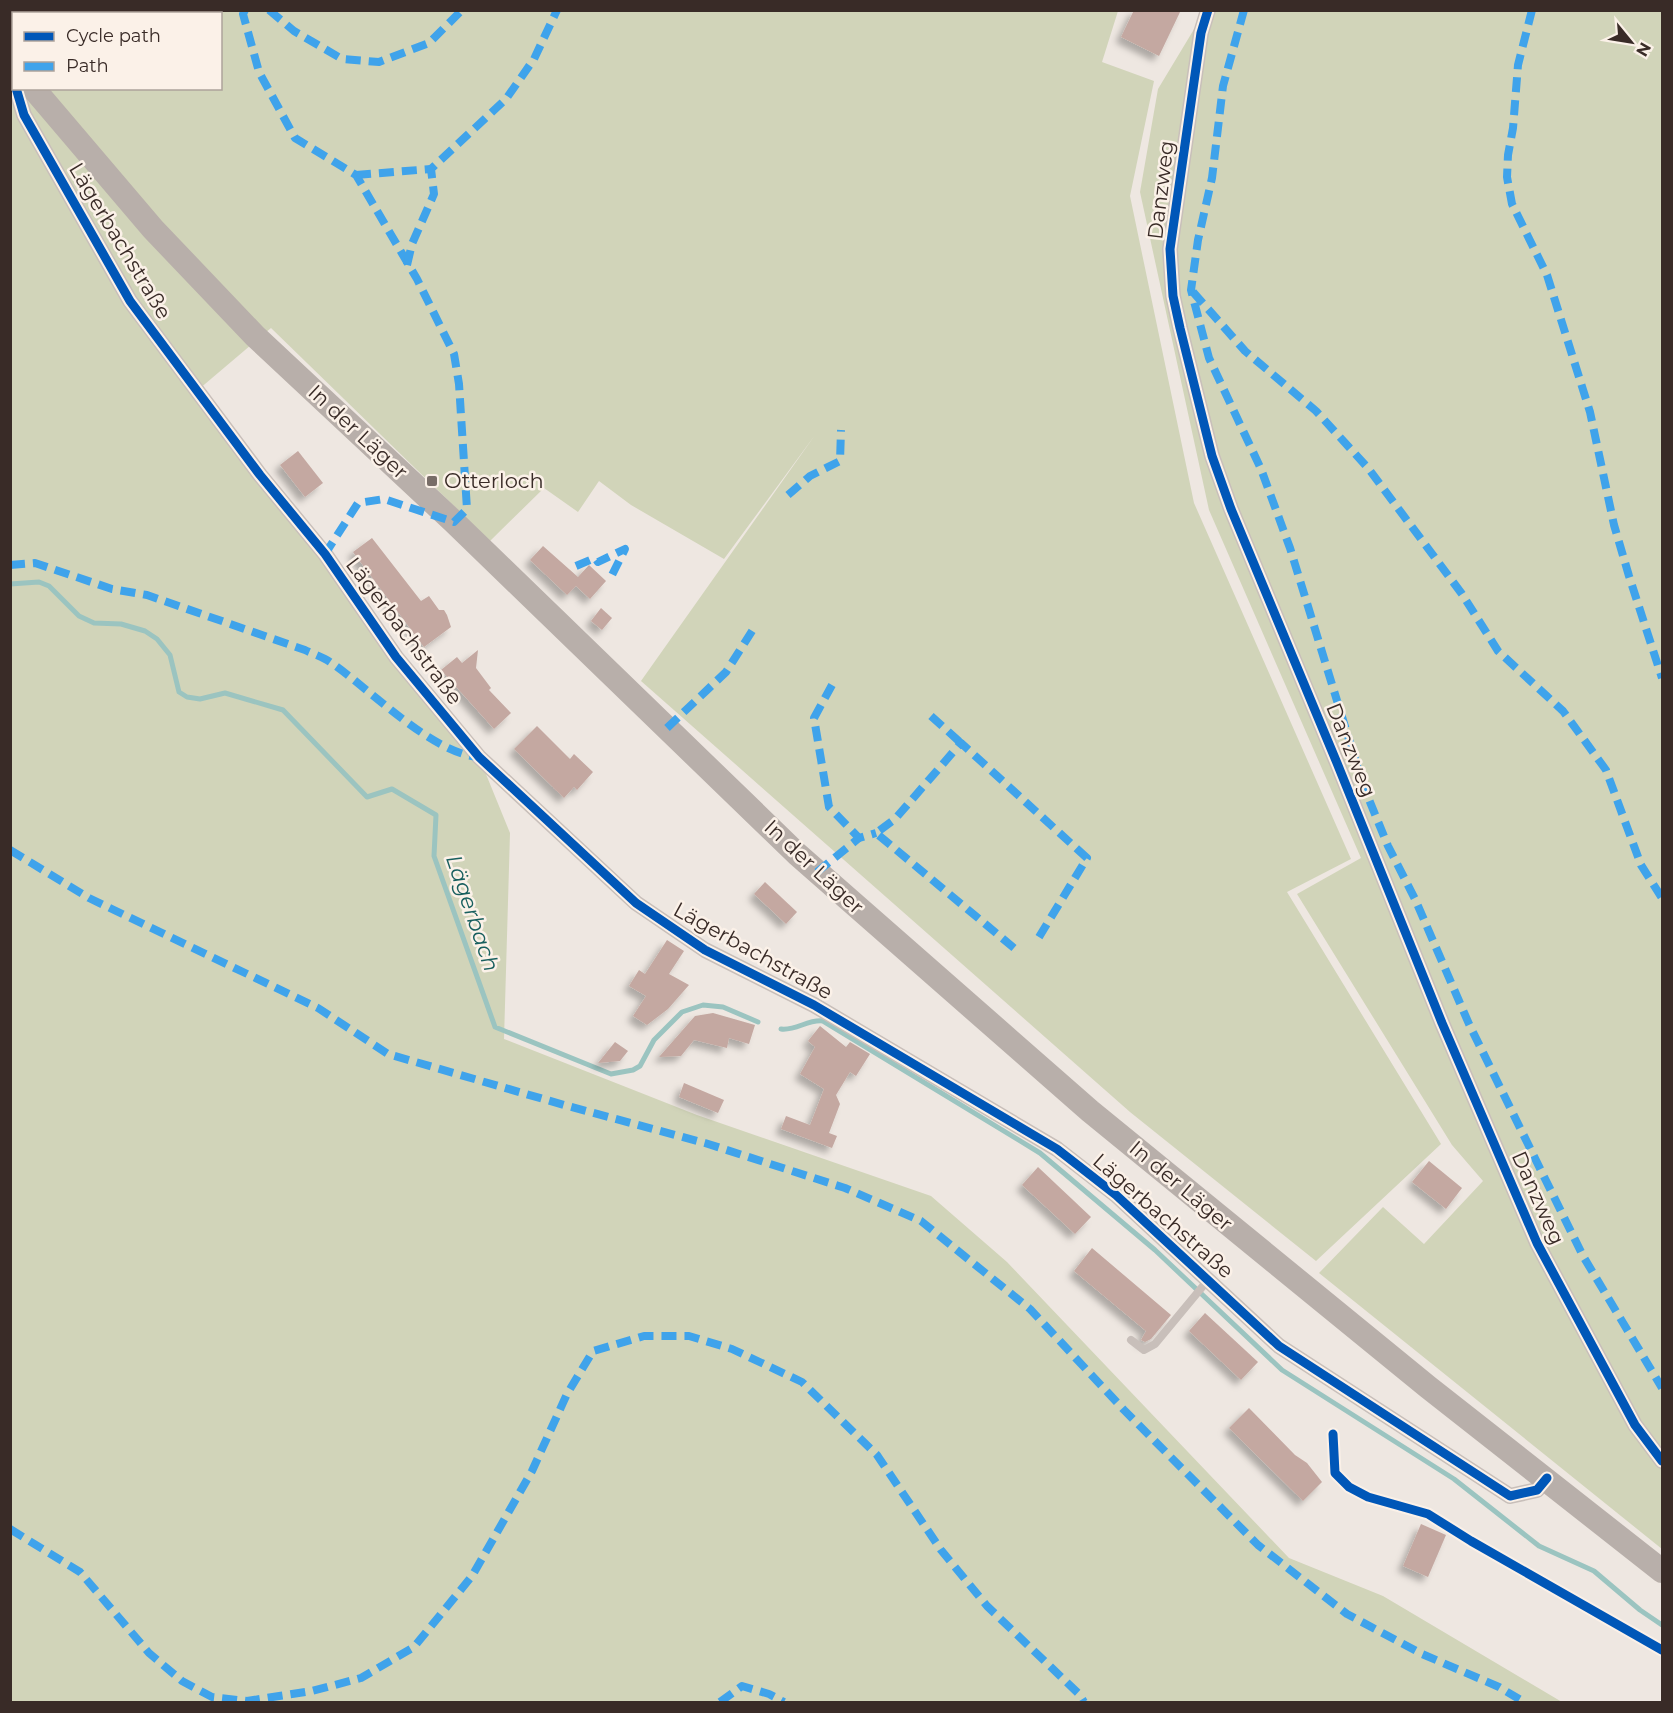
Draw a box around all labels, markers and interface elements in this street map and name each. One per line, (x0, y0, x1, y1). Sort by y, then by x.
legend (12, 12, 222, 90)
north arrow (1601, 12, 1661, 72)
text: Cycle path (66, 25, 161, 47)
text: N (1632, 39, 1655, 60)
text: Path (66, 55, 109, 77)
street label: Danzweg (1142, 139, 1179, 241)
street label: Lägerbachstraße (64, 158, 177, 323)
street label: In der Läger (303, 379, 413, 484)
place label: Otterloch (444, 468, 544, 493)
marker: Otterloch (425, 474, 439, 488)
street label: Lägerbachstraße (341, 552, 468, 709)
street label: Danzweg (1321, 699, 1382, 801)
street label: In der Läger (759, 814, 869, 919)
water label: Lägerbach (440, 851, 505, 975)
street label: Lägerbachstraße (669, 896, 837, 1005)
street label: In der Läger (1125, 1135, 1238, 1236)
street label: Danzweg (1507, 1147, 1570, 1248)
street label: Lägerbachstraße (1088, 1148, 1239, 1283)

